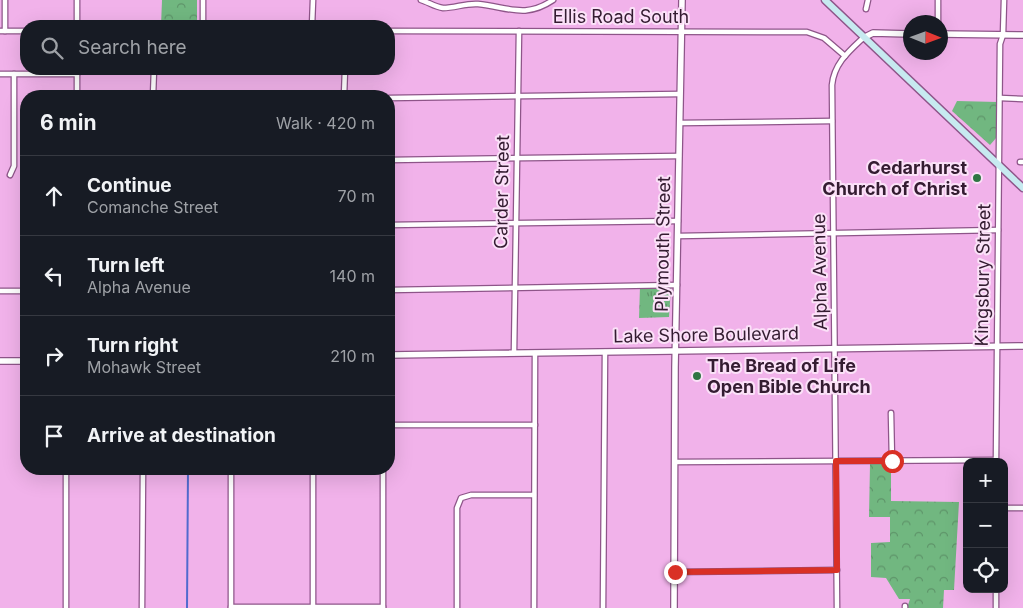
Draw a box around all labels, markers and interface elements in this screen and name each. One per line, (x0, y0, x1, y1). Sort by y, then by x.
street label: Ellis Road South (553, 6, 689, 27)
north arrow (903, 15, 948, 60)
search box (20, 20, 395, 75)
icon: search (38, 34, 66, 62)
text: Search here (78, 36, 187, 59)
text: 6 min (40, 110, 97, 135)
text: Walk · 420 m (276, 113, 375, 133)
street label: Carder Street (490, 135, 513, 249)
place label: Cedarhurst Church of Christ (822, 157, 967, 199)
marker: Cedarhurst Church of Christ (971, 172, 983, 184)
text: Continue (87, 174, 172, 197)
street label: Plymouth Street (651, 176, 674, 312)
icon: ahead (40, 182, 68, 210)
text: 70 m (338, 186, 375, 206)
text: Comanche Street (87, 197, 218, 217)
street label: Kingsbury Street (971, 203, 994, 346)
street label: Alpha Avenue (808, 213, 831, 331)
text: Turn left (87, 254, 165, 277)
icon: left (40, 262, 68, 290)
text: 140 m (330, 266, 375, 286)
text: Alpha Avenue (87, 277, 191, 297)
street label: Lake Shore Boulevard (613, 322, 799, 347)
text: Turn right (87, 334, 178, 357)
icon: right (40, 342, 68, 370)
text: 210 m (330, 346, 375, 366)
place label: The Bread of Life Open Bible Church (707, 355, 871, 397)
text: Mohawk Street (87, 357, 201, 377)
marker: The Bread of Life Open Bible Church (691, 370, 703, 382)
icon: arrive (40, 422, 68, 450)
text: Arrive at destination (87, 424, 276, 447)
route start (881, 450, 904, 473)
map controls (963, 458, 1008, 593)
button: + (963, 458, 1008, 503)
button: − (963, 503, 1008, 548)
button: locate (963, 548, 1008, 593)
route end (664, 561, 687, 584)

